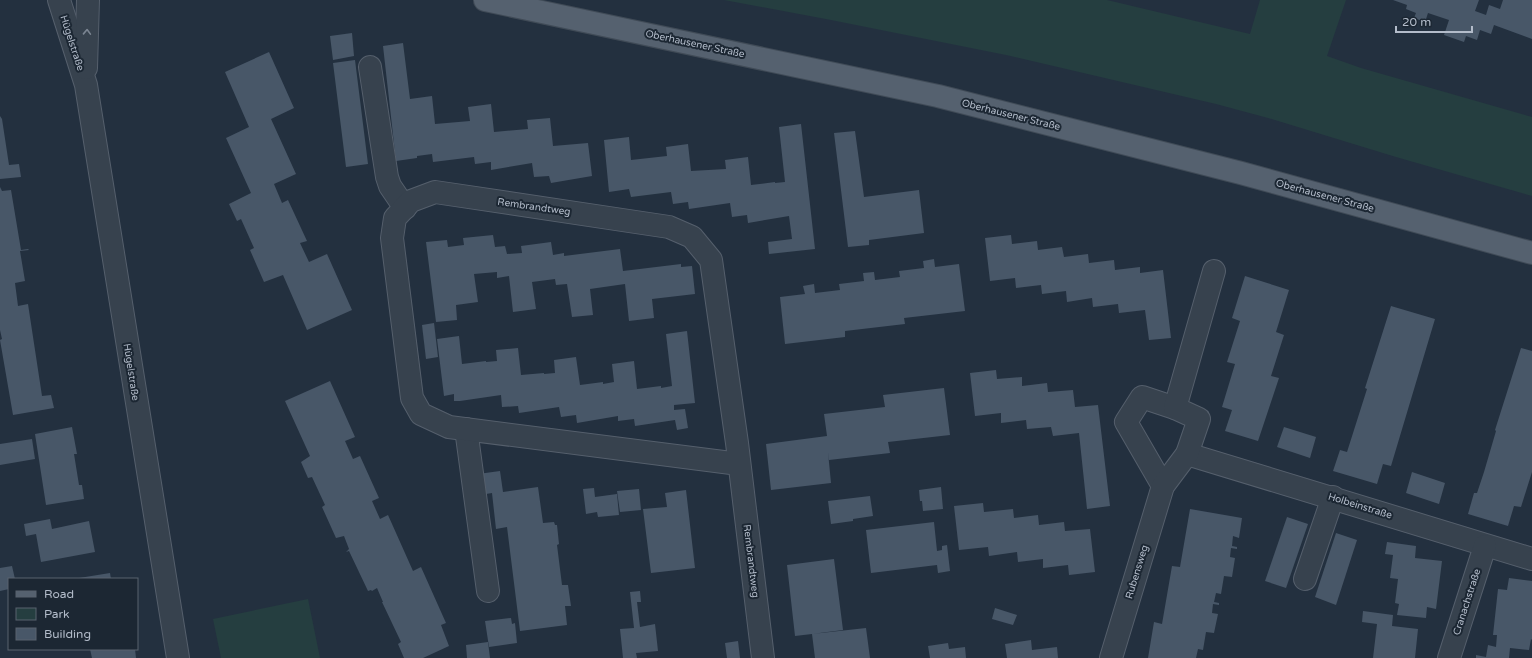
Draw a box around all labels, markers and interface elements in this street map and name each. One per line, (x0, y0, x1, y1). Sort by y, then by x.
scale bar (1396, 8, 1472, 34)
street label: Hügelstraße (57, 14, 87, 73)
text: 20 m (1402, 15, 1431, 29)
street label: Oberhausener Straße (644, 28, 746, 60)
one-way arrow (83, 29, 92, 35)
street label: Oberhausener Straße (960, 97, 1062, 133)
street label: Oberhausener Straße (1275, 177, 1376, 215)
street label: Rembrandtweg (497, 196, 571, 218)
street label: Hügelstraße (121, 343, 141, 402)
street label: Holbeinstraße (1327, 491, 1394, 522)
street label: Rembrandtweg (741, 524, 761, 598)
street label: Rubensweg (1123, 544, 1151, 600)
street label: Cranachstraße (1451, 567, 1484, 637)
legend (8, 578, 138, 650)
text: Road (44, 587, 74, 601)
text: Park (44, 607, 70, 621)
text: Building (44, 627, 91, 641)

